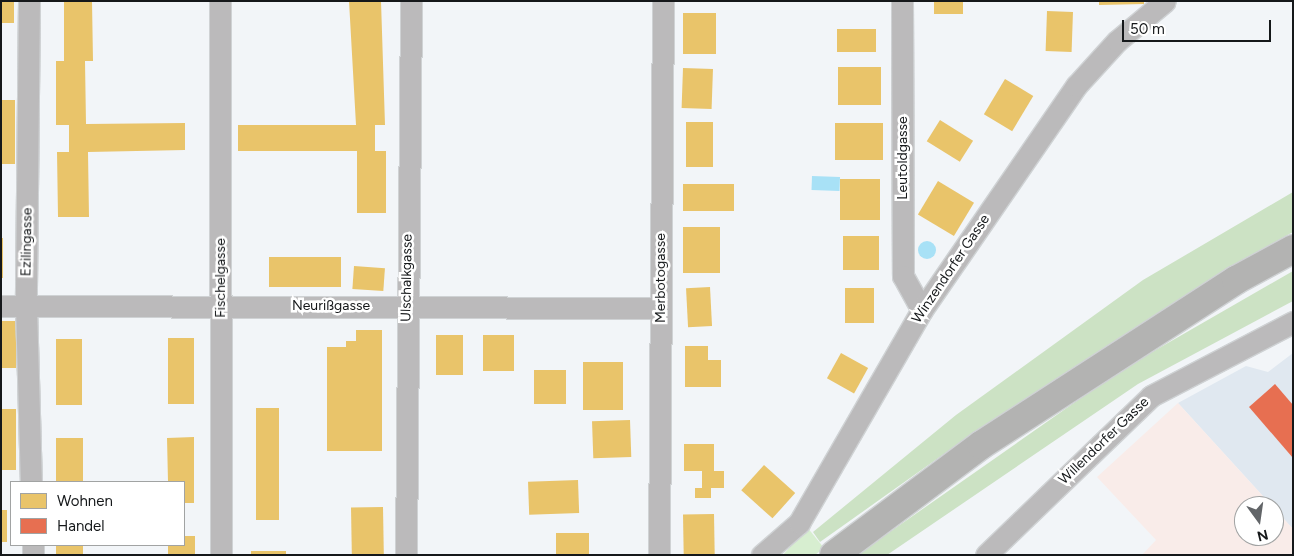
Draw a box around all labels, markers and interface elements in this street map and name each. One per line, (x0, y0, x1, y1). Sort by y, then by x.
scale bar (1124, 10, 1273, 42)
text: 50 m (1130, 20, 1165, 38)
street label: Leutoldgasse (895, 116, 911, 200)
street label: Ezilingasse (18, 208, 36, 276)
street label: Winzendorfer Gasse (908, 212, 994, 326)
street label: Merbotogasse (653, 233, 669, 323)
street label: Ulschalkgasse (398, 234, 416, 322)
street label: Fischelgasse (213, 238, 229, 318)
street label: Neurißgasse (292, 298, 370, 314)
street label: Willendorfer Gasse (1055, 394, 1153, 488)
legend (10, 481, 185, 546)
text: Wohnen (57, 492, 113, 510)
north arrow (1234, 496, 1284, 546)
text: Handel (57, 517, 105, 535)
text: N (1255, 526, 1270, 545)

